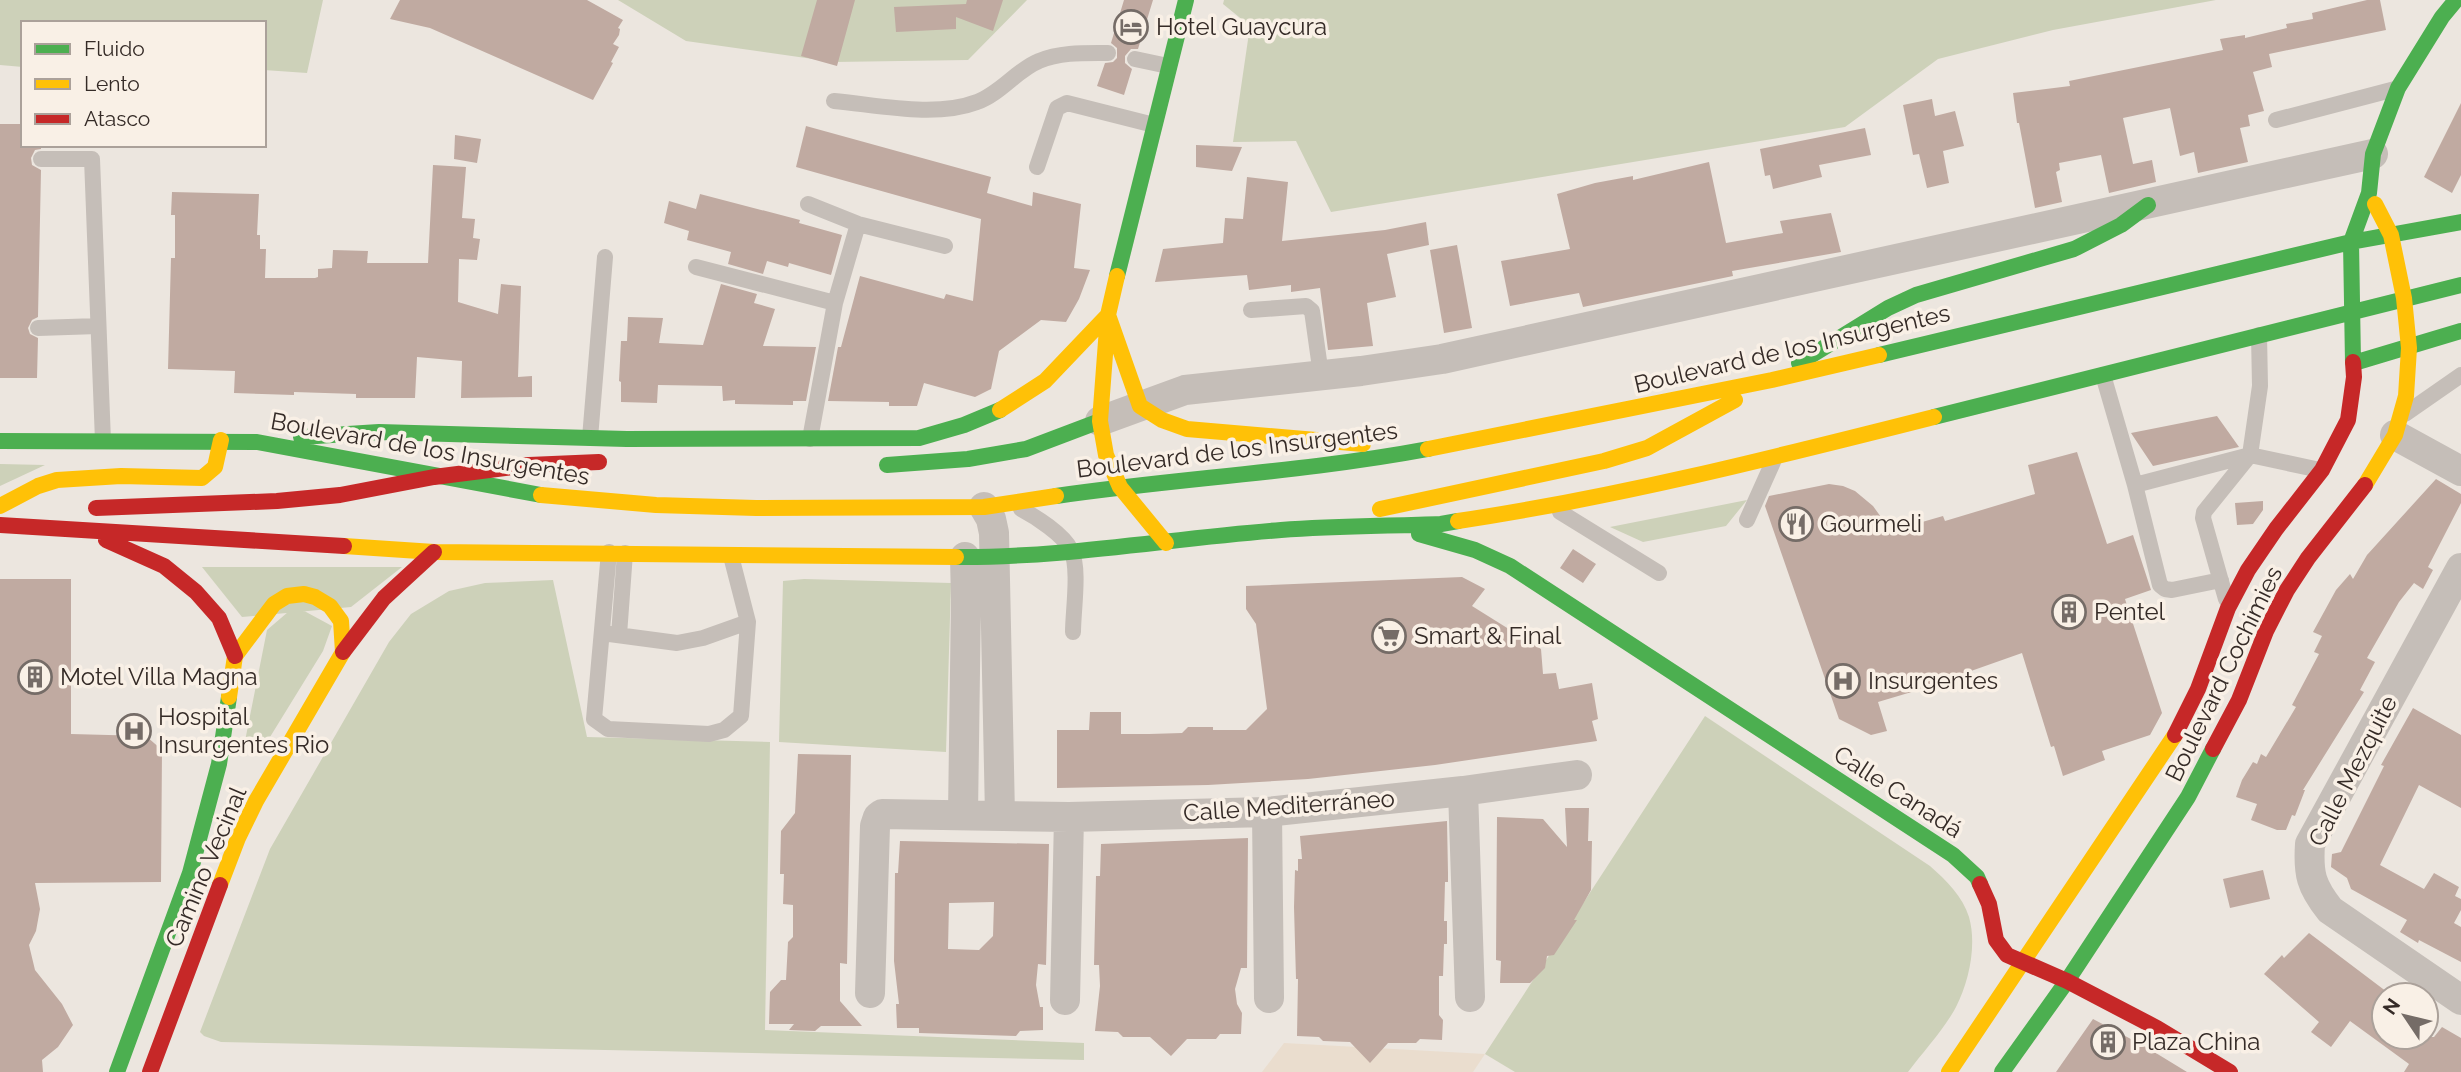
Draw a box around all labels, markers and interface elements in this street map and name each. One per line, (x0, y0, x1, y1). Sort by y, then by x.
hotel icon: Hotel Guaycura (1112, 8, 1150, 46)
place label: Hotel Guaycura (1156, 12, 1327, 41)
legend (21, 21, 266, 147)
text: Fluido (84, 36, 145, 61)
text: Lento (84, 71, 140, 96)
text: Atasco (84, 106, 150, 131)
street label: Boulevard de los Insurgentes (1631, 298, 1953, 399)
street label: Boulevard de los Insurgentes (268, 406, 592, 491)
street label: Boulevard de los Insurgentes (1075, 415, 1399, 484)
restaurant icon: Gourmeli (1777, 505, 1815, 543)
place label: Gourmeli (1820, 509, 1922, 538)
street label: Boulevard Cochimies (2159, 562, 2288, 786)
building icon: Pentel (2050, 593, 2088, 631)
place label: Pentel (2094, 597, 2166, 626)
supermarket icon: Smart & Final (1370, 617, 1408, 655)
place label: Smart & Final (1414, 621, 1562, 650)
building icon: Motel Villa Magna (16, 658, 54, 696)
place label: Motel Villa Magna (60, 662, 258, 691)
hospital icon: Insurgentes (1824, 662, 1862, 700)
place label: Insurgentes (1868, 666, 1998, 695)
street label: Calle Mezquite (2302, 691, 2403, 851)
place label: Hospital Insurgentes Rio (158, 702, 329, 759)
hospital icon: Hospital Insurgentes Rio (115, 712, 153, 750)
street label: Calle Canadá (1829, 739, 1968, 844)
street label: Camino Vecinal (159, 782, 253, 951)
street label: Calle Mediterráneo (1182, 784, 1396, 827)
north arrow (2370, 981, 2440, 1051)
text: N (2378, 994, 2404, 1018)
building icon: Plaza China (2089, 1023, 2127, 1061)
place label: Plaza China (2132, 1027, 2260, 1056)

